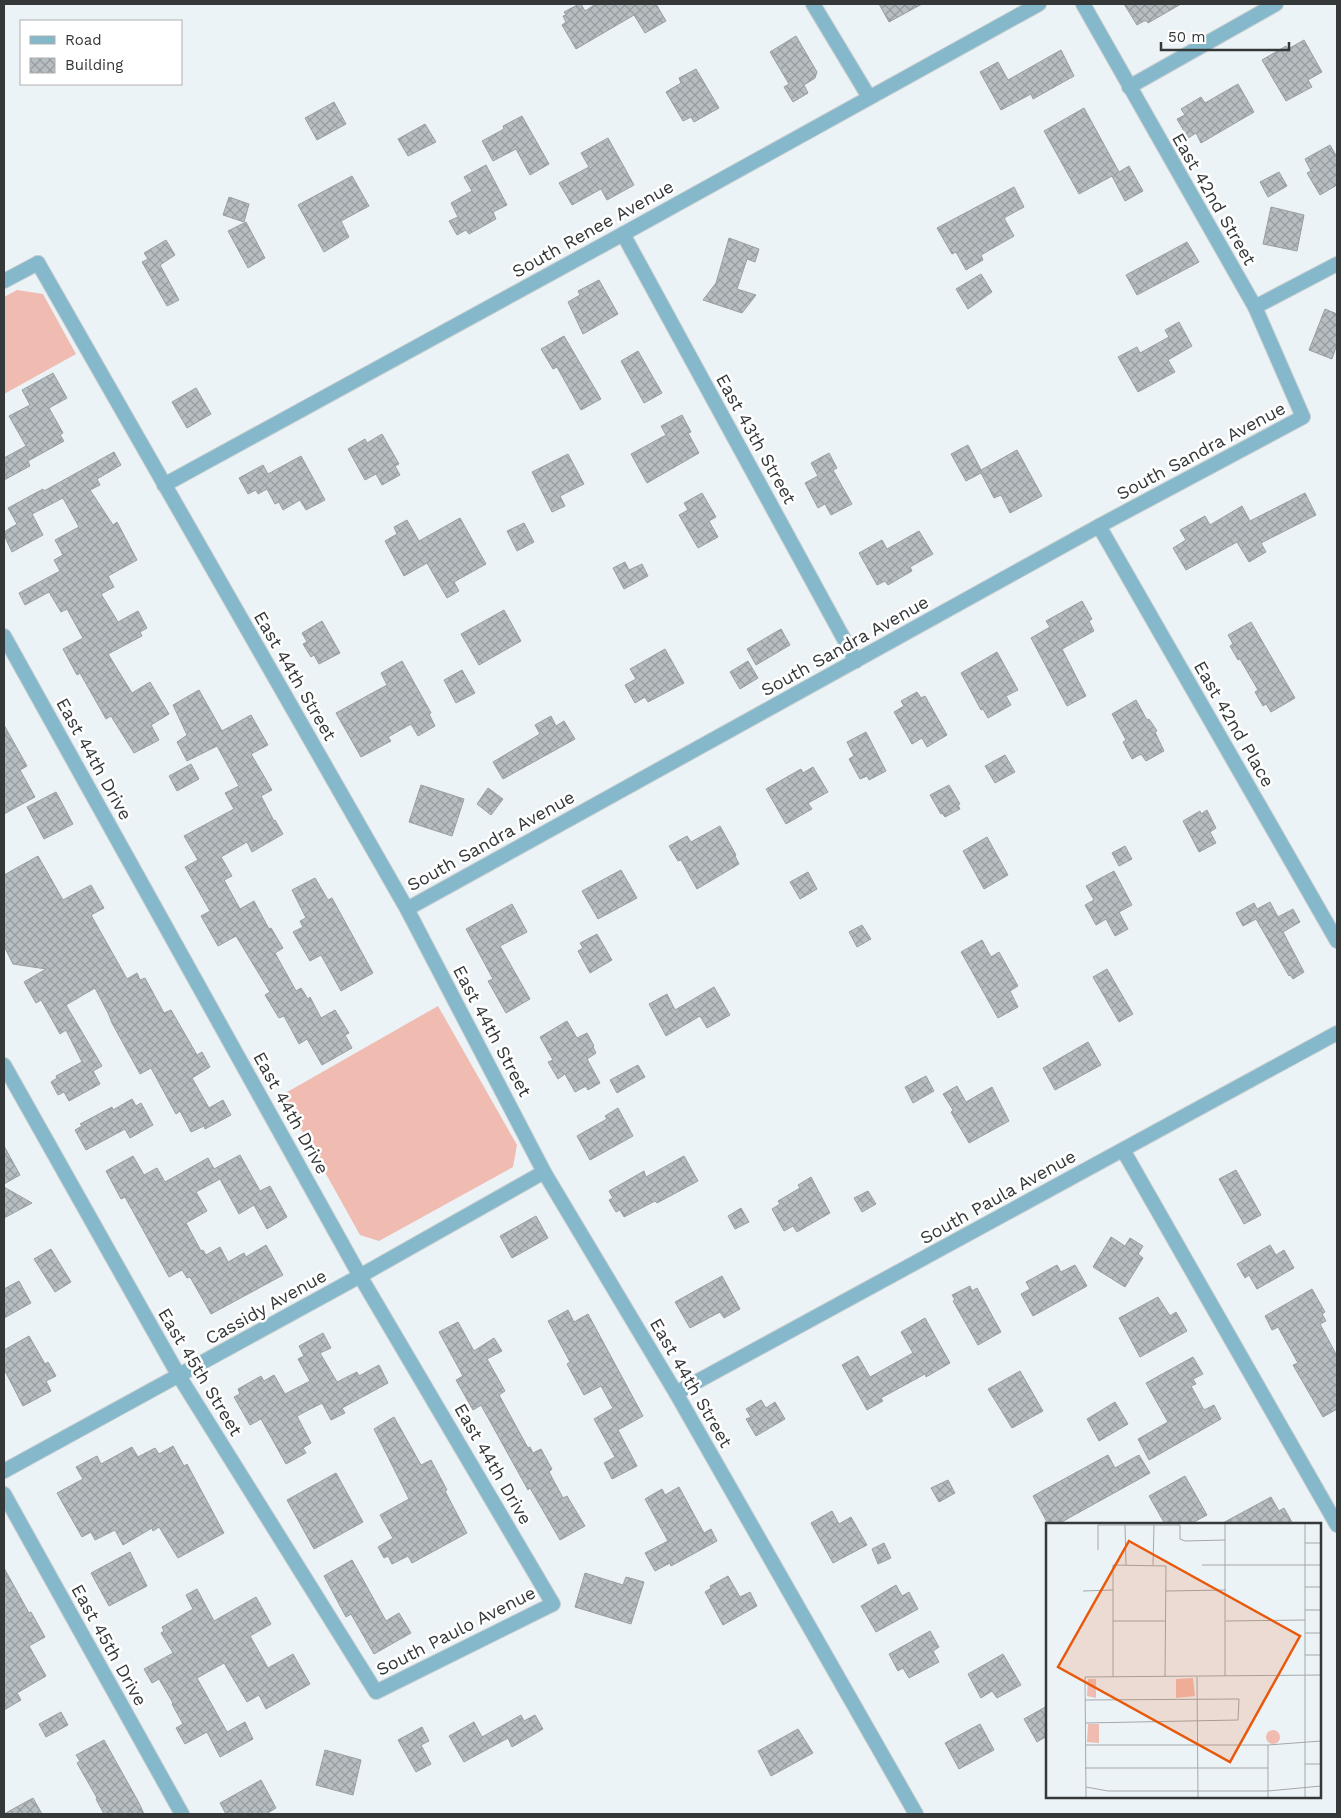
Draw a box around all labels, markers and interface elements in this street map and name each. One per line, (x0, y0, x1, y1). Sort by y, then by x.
legend (20, 20, 182, 85)
scale bar (1161, 20, 1288, 52)
text: 50 m (1168, 28, 1205, 46)
text: Road (65, 31, 102, 49)
text: Building (65, 56, 123, 74)
street label: East 42nd Street (1168, 129, 1261, 269)
street label: South Renee Avenue (508, 175, 677, 282)
street label: East 43th Street (712, 370, 801, 508)
street label: South Sandra Avenue (1113, 397, 1289, 504)
street label: South Sandra Avenue (757, 591, 932, 700)
street label: East 44th Street (250, 607, 341, 745)
street label: East 42nd Place (1190, 657, 1279, 791)
street label: East 44th Drive (52, 694, 137, 824)
street label: South Sandra Avenue (403, 786, 578, 895)
street label: East 44th Street (449, 961, 536, 1100)
street label: East 44th Drive (249, 1048, 334, 1178)
street label: South Paula Avenue (916, 1145, 1079, 1248)
street label: Cassidy Avenue (201, 1265, 330, 1349)
street label: East 45th Street (154, 1304, 247, 1440)
street label: East 44th Street (646, 1314, 737, 1452)
street label: East 44th Drive (450, 1399, 537, 1528)
inset map (1046, 1523, 1321, 1798)
street label: East 45th Drive (67, 1580, 152, 1709)
street label: South Paulo Avenue (373, 1581, 539, 1680)

